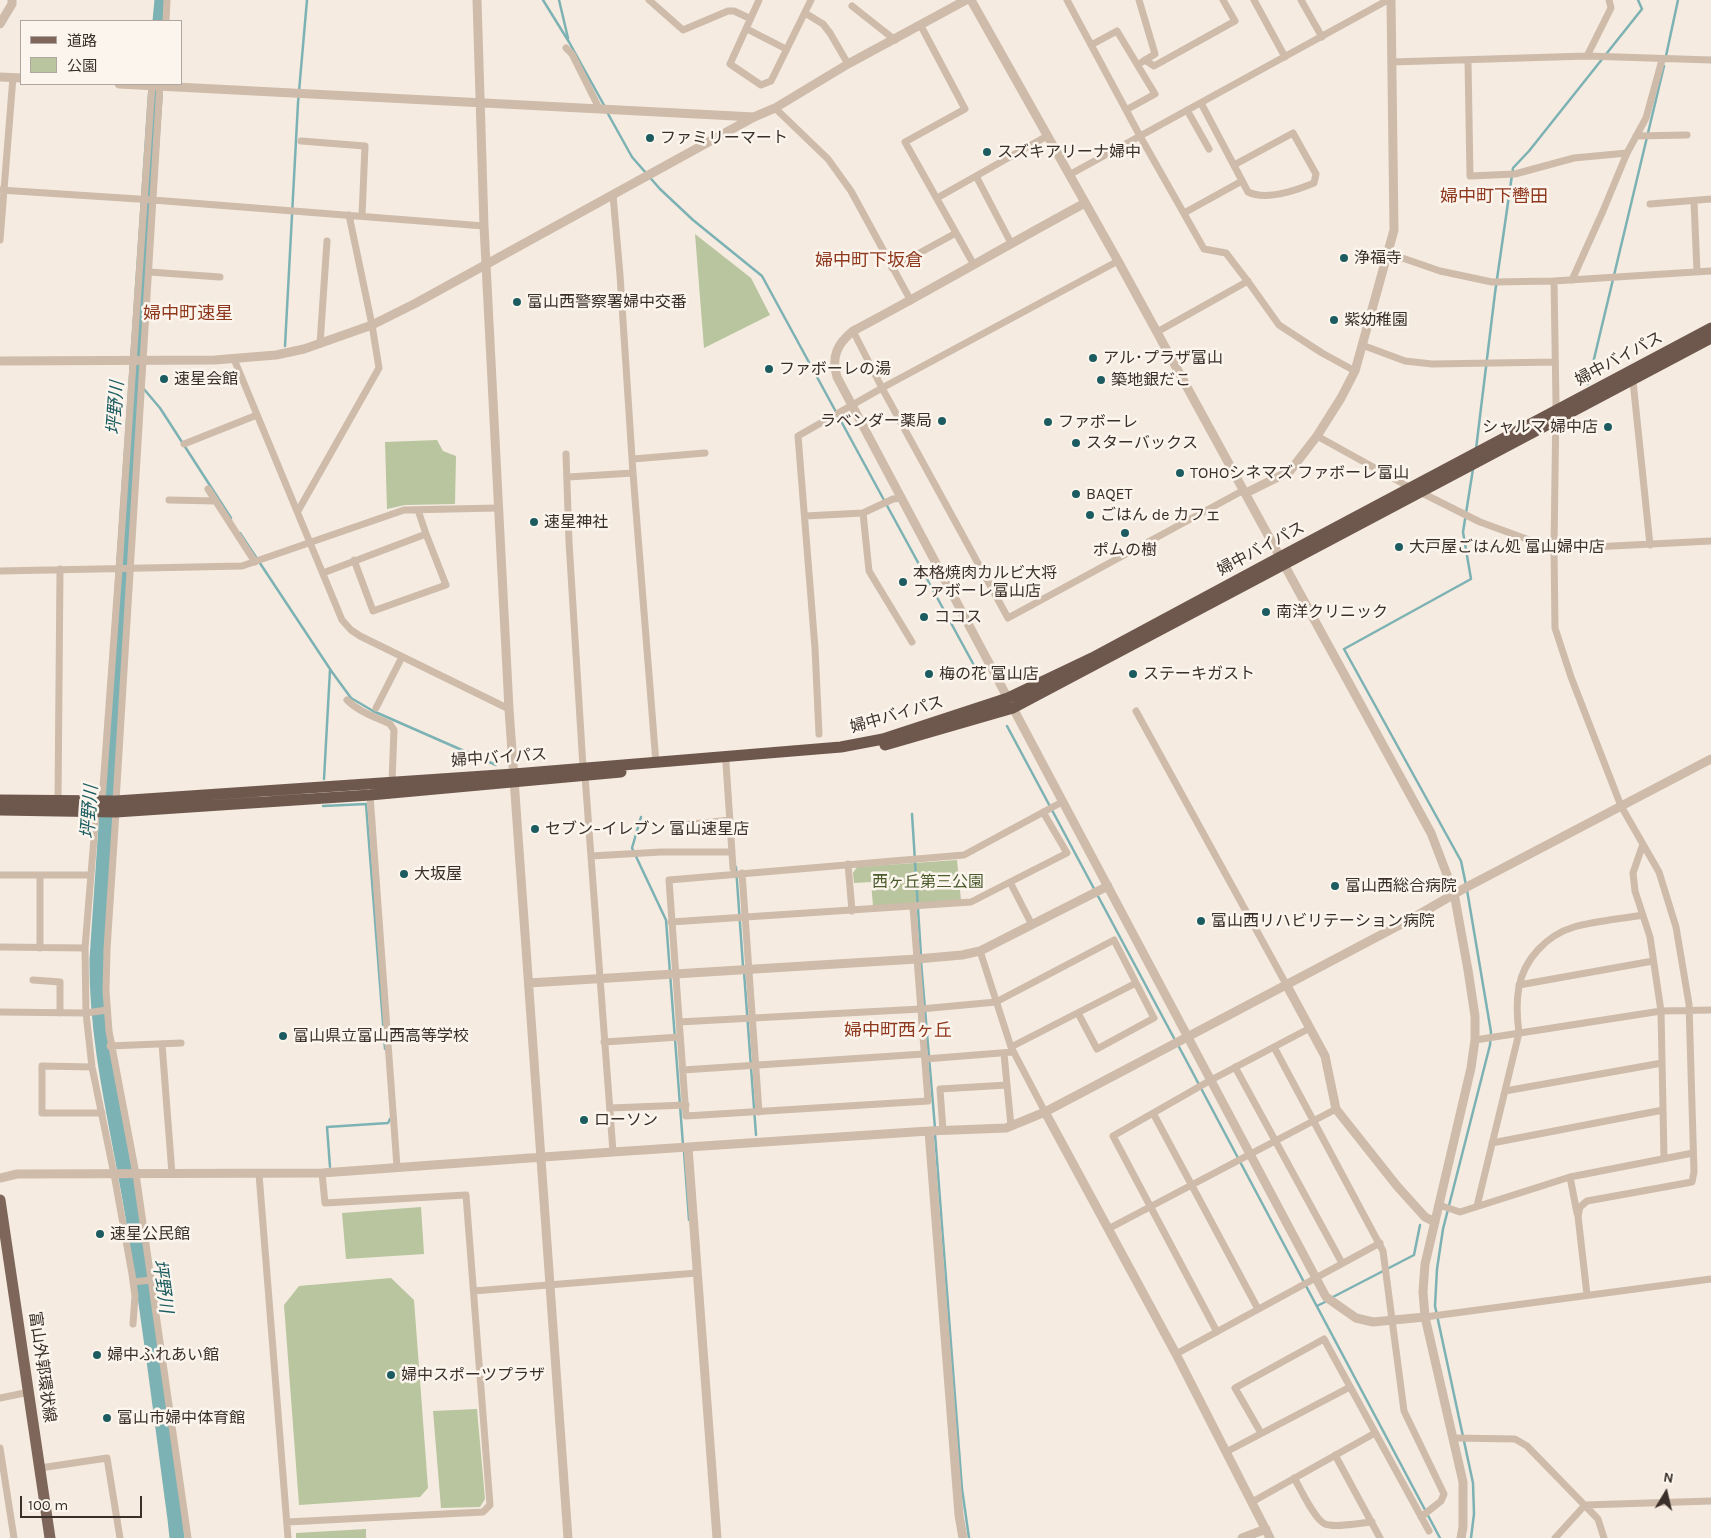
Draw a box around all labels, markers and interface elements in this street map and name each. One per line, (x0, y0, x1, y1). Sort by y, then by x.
legend (20, 20, 182, 85)
text: 道路 (67, 32, 97, 50)
text: 公園 (67, 57, 97, 75)
place label: ファミリーマート (660, 128, 788, 148)
marker: ファミリーマート (644, 132, 656, 144)
place label: スズキアリーナ婦中 (997, 142, 1141, 162)
marker: スズキアリーナ婦中 (981, 146, 993, 158)
district label: 婦中町下轡田 (1440, 186, 1548, 208)
place label: 浄福寺 (1354, 248, 1402, 268)
district label: 婦中町下坂倉 (815, 250, 923, 272)
marker: 浄福寺 (1338, 252, 1350, 264)
place label: 富山西警察署婦中交番 (527, 292, 687, 312)
marker: 富山西警察署婦中交番 (511, 296, 523, 308)
district label: 婦中町速星 (143, 303, 233, 325)
place label: 紫幼稚園 (1344, 310, 1408, 330)
marker: 紫幼稚園 (1328, 314, 1340, 326)
street label: 婦中バイパス (1572, 328, 1666, 390)
place label: アル･プラザ富山 (1103, 348, 1223, 368)
marker: アル･プラザ富山 (1087, 352, 1099, 364)
place label: ファボーレの湯 (779, 359, 891, 379)
marker: ファボーレの湯 (763, 363, 775, 375)
place label: 速星会館 (174, 369, 238, 389)
place label: 築地銀だこ (1111, 370, 1191, 390)
marker: 速星会館 (158, 373, 170, 385)
marker: 築地銀だこ (1095, 374, 1107, 386)
water label: 坪野川 (103, 380, 129, 436)
place label: ラベンダー薬局 (820, 411, 932, 431)
place label: ファボーレ (1058, 412, 1138, 432)
marker: ラベンダー薬局 (936, 415, 948, 427)
marker: ファボーレ (1042, 416, 1054, 428)
place label: シャルマ 婦中店 (1482, 417, 1598, 437)
marker: シャルマ 婦中店 (1602, 421, 1614, 433)
place label: スターバックス (1086, 433, 1198, 453)
marker: スターバックス (1070, 437, 1082, 449)
place label: TOHOシネマズ ファボーレ富山 (1190, 463, 1409, 483)
marker: TOHOシネマズ ファボーレ富山 (1174, 467, 1186, 479)
place label: BAQET (1086, 484, 1133, 504)
marker: BAQET (1070, 488, 1082, 500)
place label: ごはん de カフェ (1100, 505, 1221, 525)
marker: ごはん de カフェ (1084, 509, 1096, 521)
place label: 速星神社 (544, 512, 608, 532)
marker: 速星神社 (528, 516, 540, 528)
street label: 婦中バイパス (1214, 518, 1308, 580)
marker: ポムの樹 (1119, 527, 1131, 539)
place label: 大戸屋ごはん処 富山婦中店 (1409, 537, 1605, 557)
place label: ポムの樹 (1093, 540, 1157, 560)
marker: 大戸屋ごはん処 富山婦中店 (1393, 541, 1405, 553)
place label: 本格焼肉カルビ大将 ファボーレ富山店 (913, 563, 1057, 601)
marker: 本格焼肉カルビ大将 ファボーレ富山店 (897, 576, 909, 588)
place label: 南洋クリニック (1276, 602, 1388, 622)
marker: 南洋クリニック (1260, 606, 1272, 618)
place label: ココス (934, 607, 982, 627)
marker: ココス (918, 611, 930, 623)
place label: 梅の花 富山店 (939, 664, 1039, 684)
place label: ステーキガスト (1143, 664, 1255, 684)
marker: 梅の花 富山店 (923, 668, 935, 680)
marker: ステーキガスト (1127, 668, 1139, 680)
street label: 婦中バイパス (848, 693, 946, 737)
street label: 婦中バイパス (450, 745, 548, 771)
water label: 坪野川 (77, 784, 103, 840)
place label: セブン−イレブン 富山速星店 (545, 819, 749, 839)
marker: セブン−イレブン 富山速星店 (529, 823, 541, 835)
place label: 大坂屋 (414, 864, 462, 884)
marker: 大坂屋 (398, 868, 410, 880)
park label: 西ヶ丘第三公園 (872, 872, 984, 892)
place label: 富山西総合病院 (1345, 876, 1457, 896)
marker: 富山西総合病院 (1329, 880, 1341, 892)
place label: 富山西リハビリテーション病院 (1211, 911, 1435, 931)
marker: 富山西リハビリテーション病院 (1195, 915, 1207, 927)
district label: 婦中町西ヶ丘 (844, 1020, 952, 1042)
place label: 富山県立富山西高等学校 (293, 1026, 469, 1046)
marker: 富山県立富山西高等学校 (277, 1030, 289, 1042)
place label: ローソン (594, 1110, 658, 1130)
marker: ローソン (578, 1114, 590, 1126)
place label: 速星公民館 (110, 1224, 190, 1244)
marker: 速星公民館 (94, 1228, 106, 1240)
water label: 坪野川 (148, 1258, 176, 1314)
street label: 富山外郭環状線 (25, 1310, 59, 1424)
place label: 婦中ふれあい館 (107, 1345, 219, 1365)
marker: 婦中ふれあい館 (91, 1349, 103, 1361)
place label: 婦中スポーツプラザ (401, 1365, 545, 1385)
marker: 婦中スポーツプラザ (385, 1369, 397, 1381)
place label: 富山市婦中体育館 (117, 1408, 245, 1428)
marker: 富山市婦中体育館 (101, 1412, 113, 1424)
north arrow (1641, 1468, 1691, 1518)
text: N (1662, 1469, 1675, 1487)
scale bar (22, 1486, 145, 1518)
text: 100 m (28, 1496, 68, 1514)

